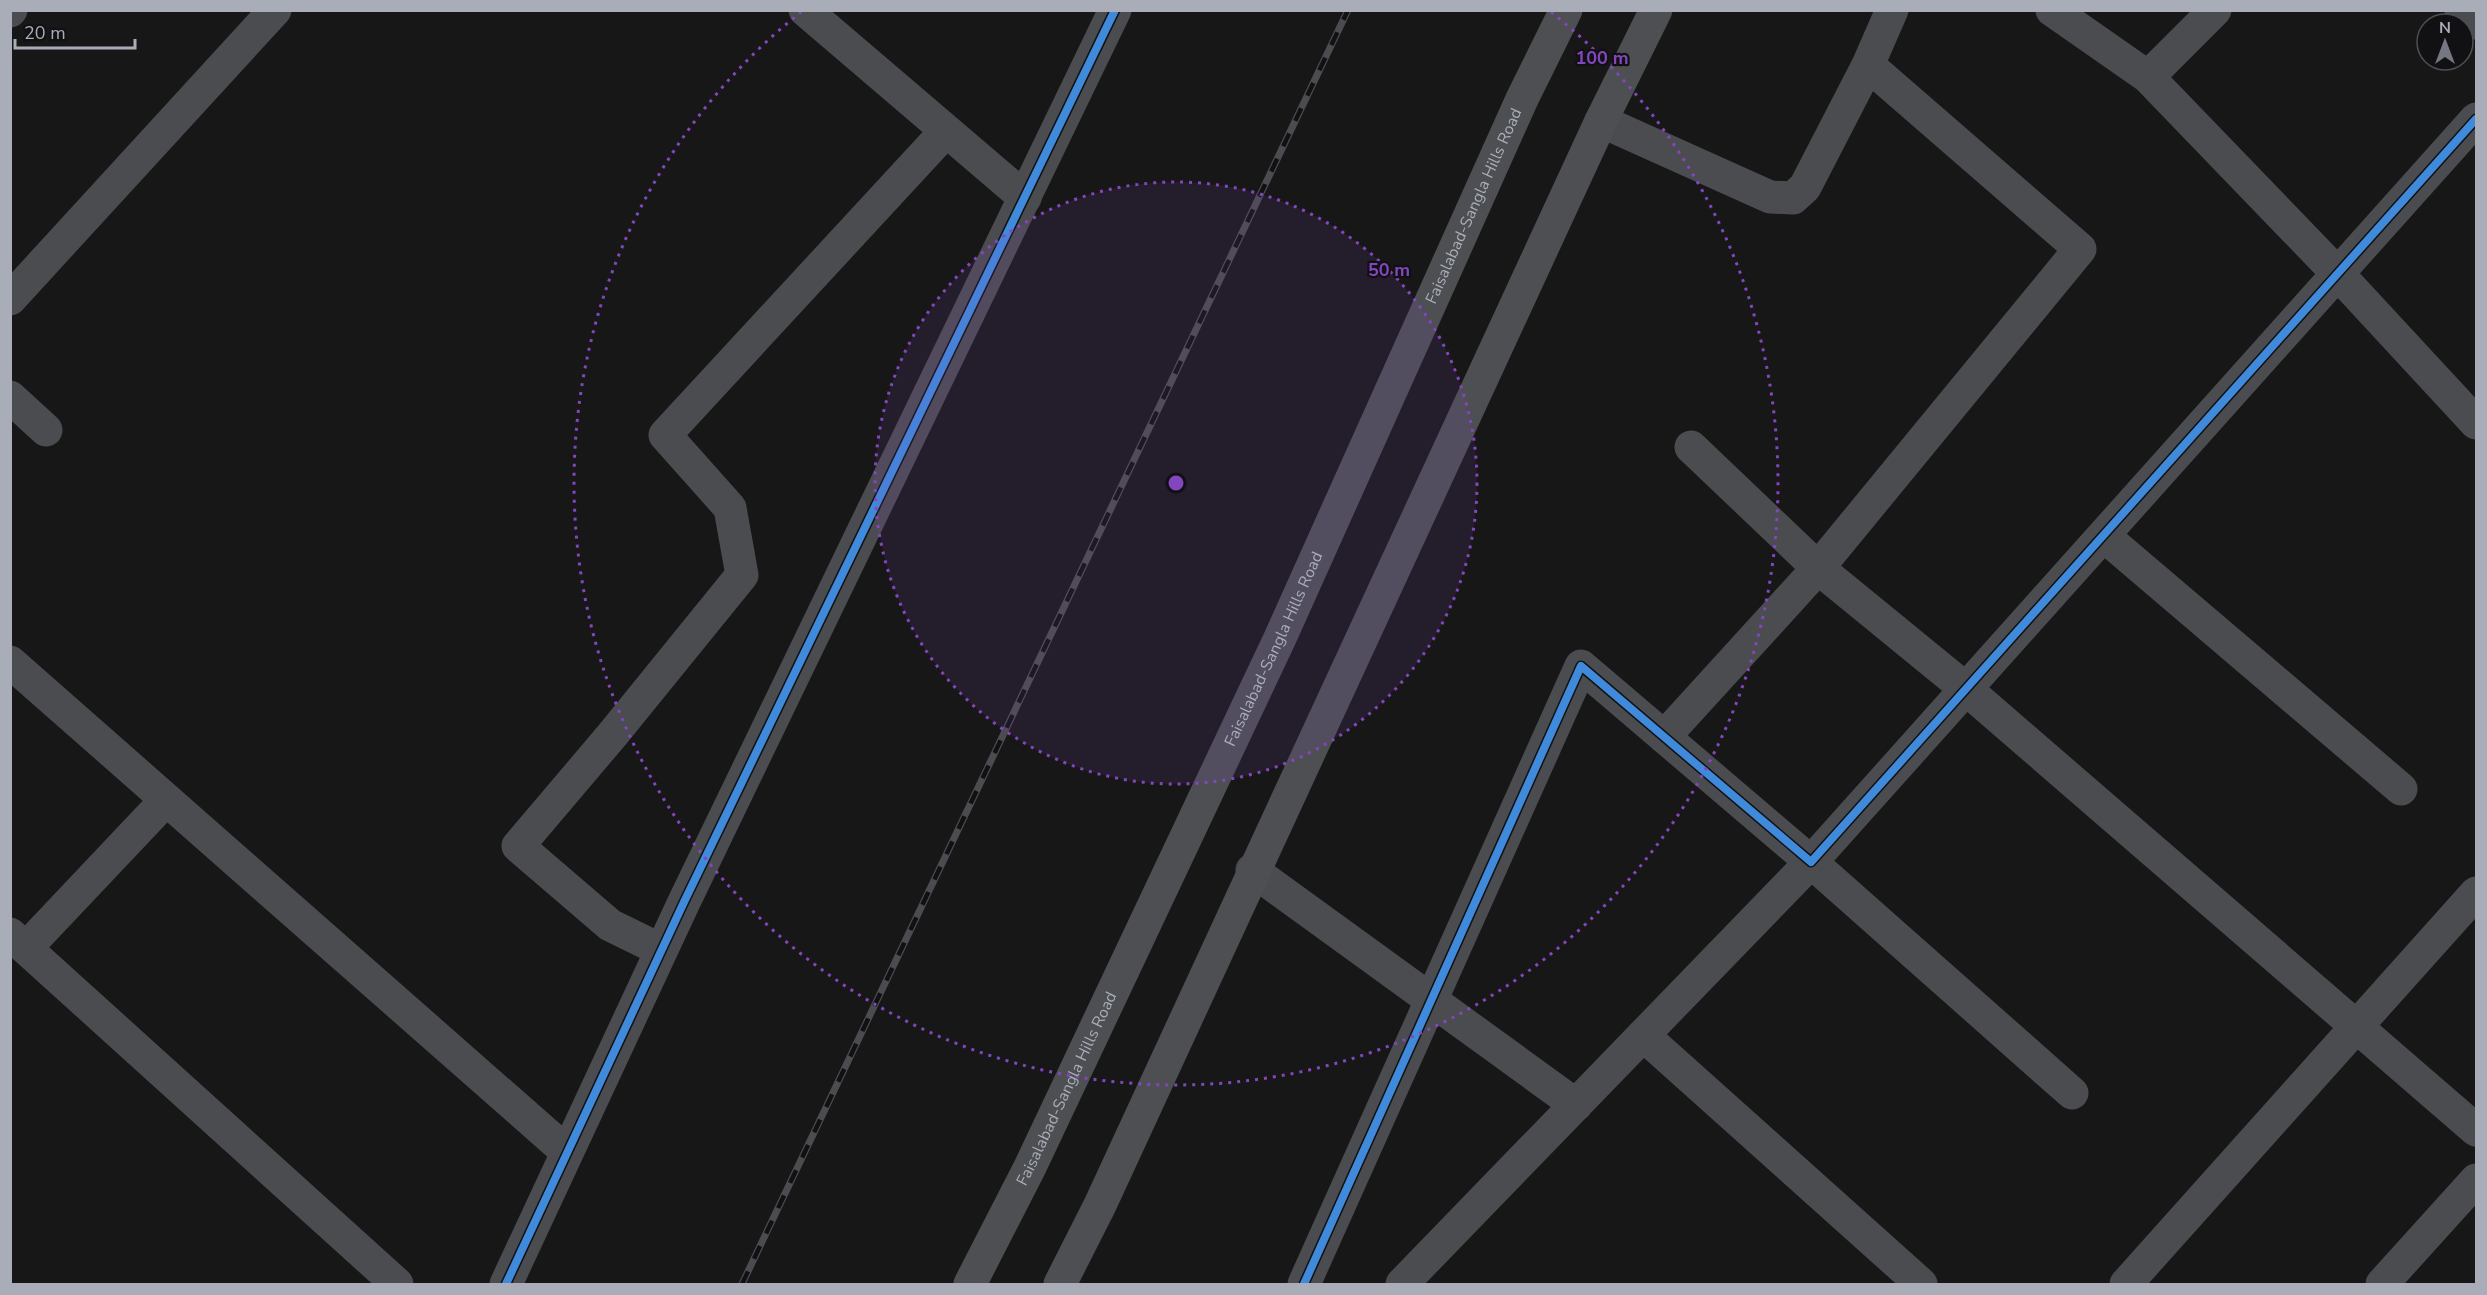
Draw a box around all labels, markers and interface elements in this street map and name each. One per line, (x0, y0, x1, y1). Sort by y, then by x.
scale bar (15, 12, 135, 50)
north arrow (2415, 12, 2475, 72)
text: N (2439, 17, 2451, 39)
text: 20 m (24, 21, 66, 45)
text: 100 m (1575, 46, 1629, 70)
street label: Faisalabad-Sangla Hills Road (1420, 105, 1527, 307)
text: 50 m (1368, 258, 1410, 282)
centre of rings (1166, 473, 1186, 493)
street label: Faisalabad-Sangla Hills Road (1219, 548, 1328, 750)
street label: Faisalabad-Sangla Hills Road (1011, 988, 1122, 1189)

